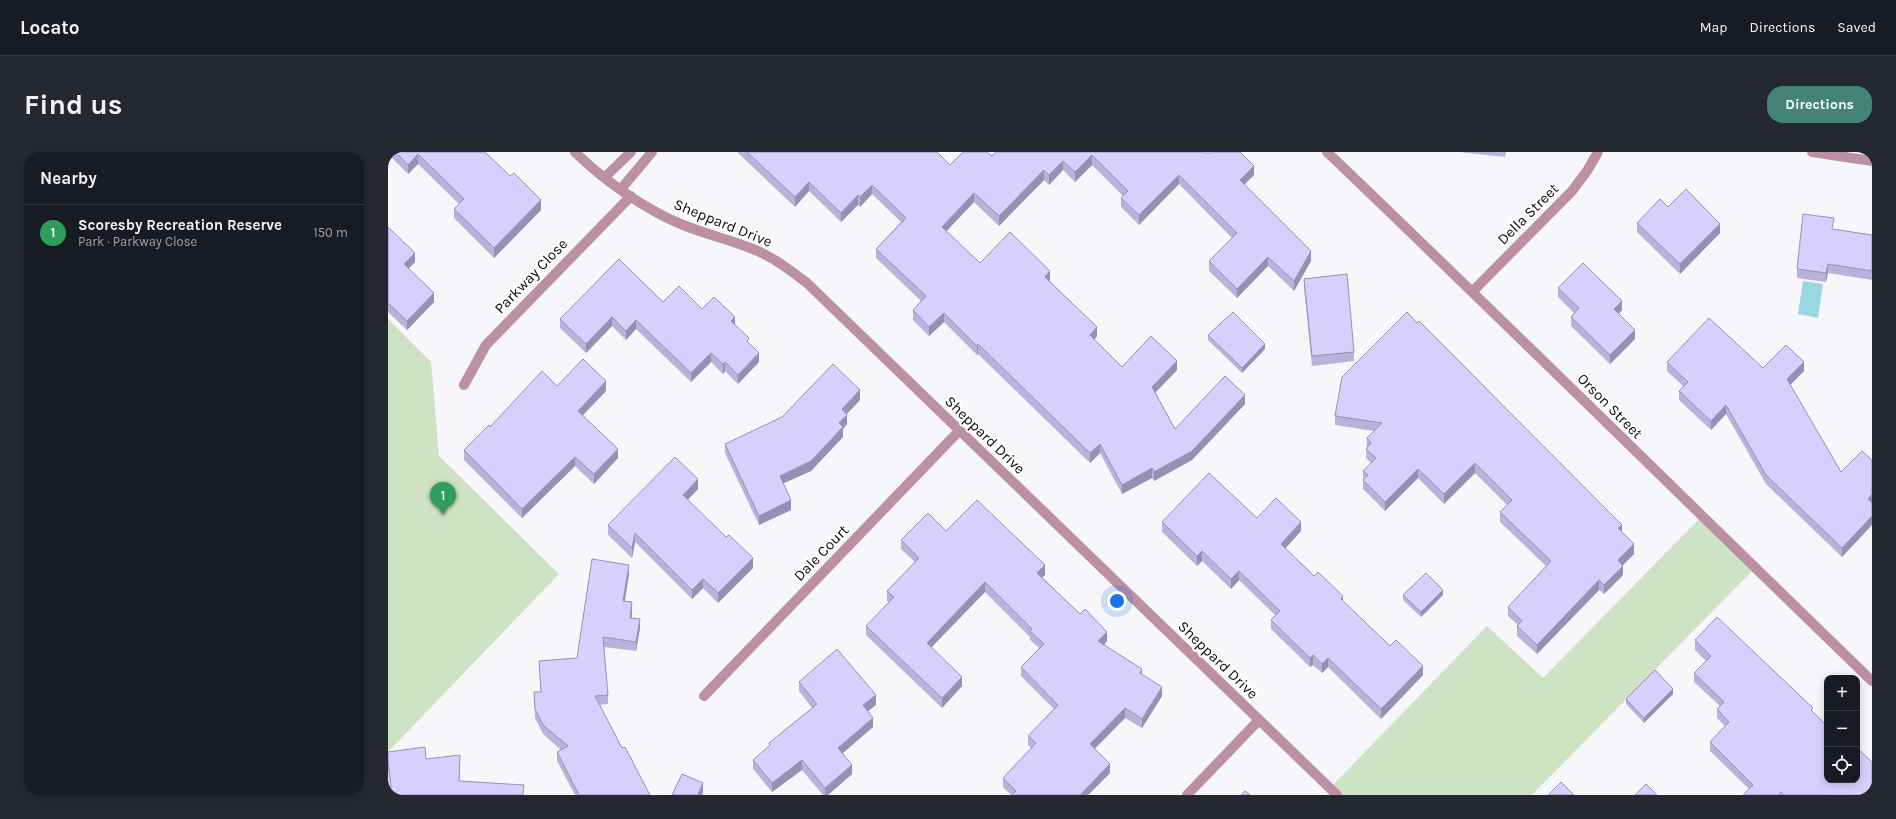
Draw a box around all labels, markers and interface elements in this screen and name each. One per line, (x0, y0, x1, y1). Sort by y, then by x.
text: Locato (20, 17, 80, 39)
text: Map (1700, 19, 1728, 36)
text: Directions (1750, 19, 1815, 36)
text: Saved (1837, 19, 1876, 36)
button: Directions (1767, 86, 1872, 123)
text: Find us (24, 88, 123, 121)
text: Nearby (40, 168, 97, 188)
street label: Della Street (1494, 179, 1563, 248)
street label: Sheppard Drive (671, 195, 775, 251)
text: Scoresby Recreation Reserve (78, 216, 282, 234)
text: 1 (51, 225, 55, 240)
text: 150 m (313, 225, 348, 240)
text: Park · Parkway Close (78, 234, 197, 249)
street label: Parkway Close (491, 235, 571, 317)
street label: Orson Street (1574, 370, 1647, 443)
street label: Sheppard Drive (941, 392, 1029, 478)
pin: 1 (430, 482, 456, 515)
street label: Dale Court (790, 521, 852, 585)
your location (1107, 591, 1127, 611)
street label: Sheppard Drive (1174, 617, 1262, 703)
map controls (1824, 675, 1860, 783)
button: + (1824, 675, 1860, 711)
button: − (1824, 711, 1860, 747)
button: locate (1824, 747, 1860, 783)

